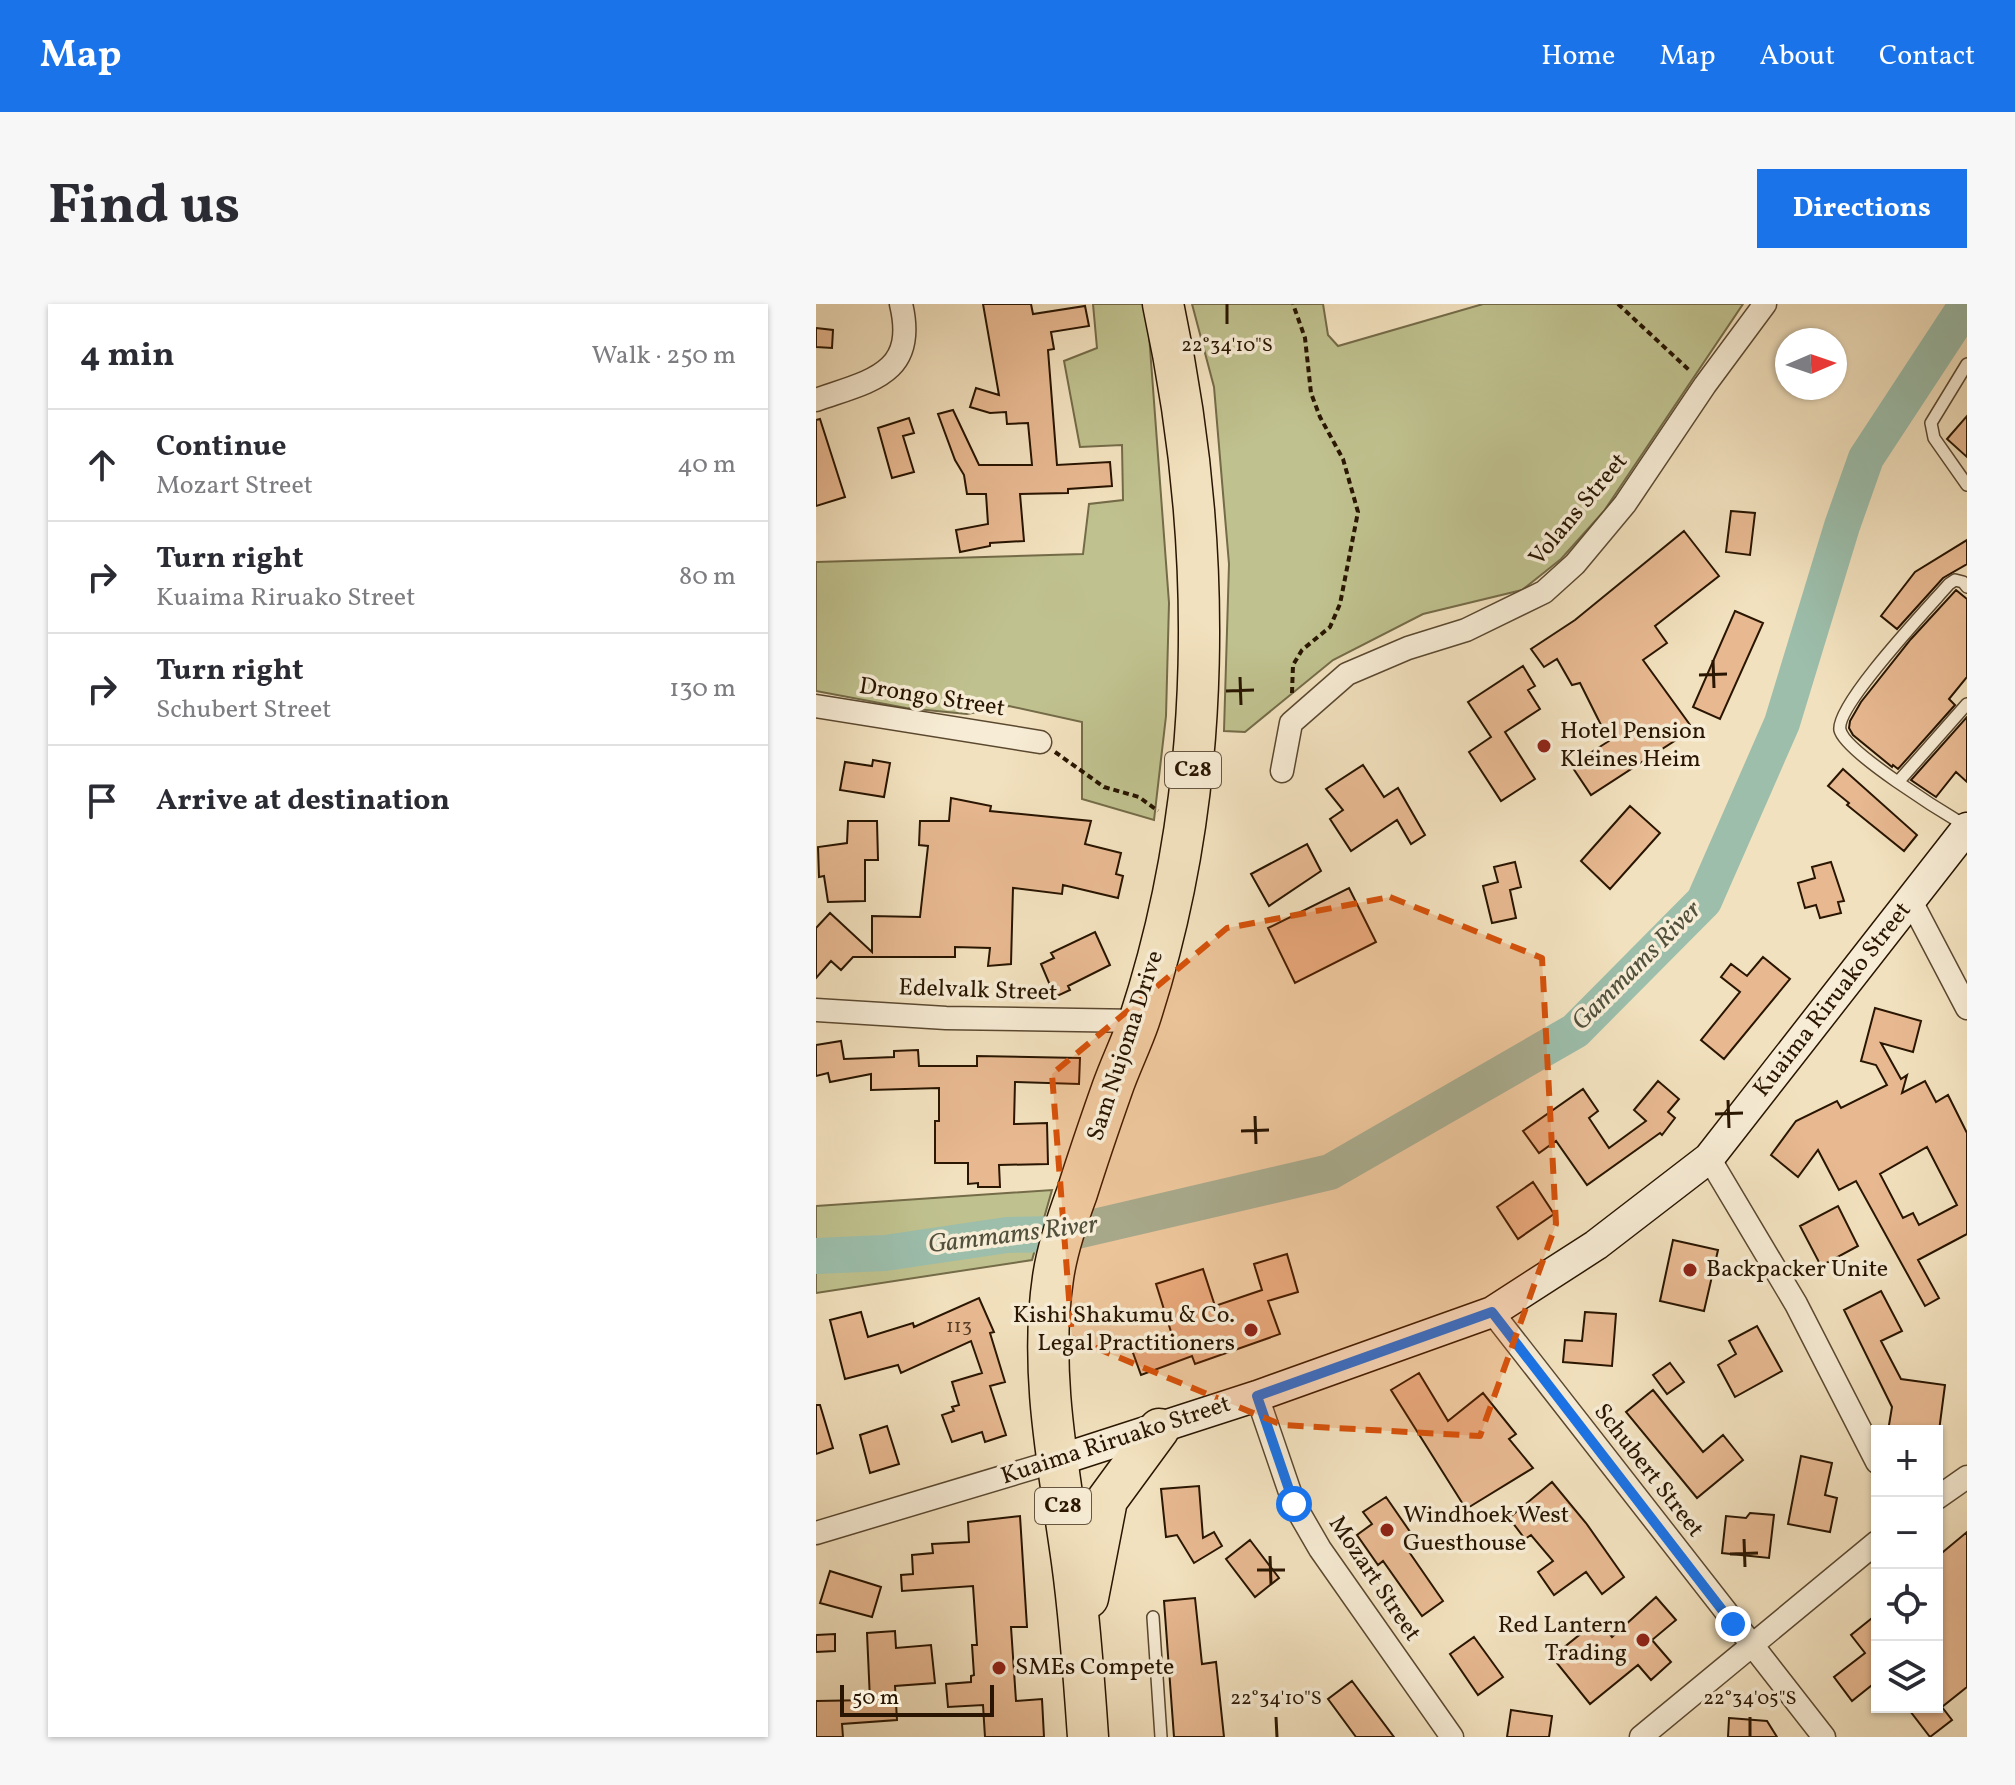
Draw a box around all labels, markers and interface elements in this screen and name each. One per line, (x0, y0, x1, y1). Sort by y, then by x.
text: Map (40, 30, 121, 83)
text: Home (1541, 37, 1615, 76)
text: Map (1659, 37, 1715, 76)
text: About (1759, 37, 1835, 76)
text: Contact (1879, 37, 1975, 76)
text: Find us (48, 169, 240, 247)
button: Directions (1757, 169, 1967, 248)
north arrow (1775, 328, 1847, 400)
text: 22°34'10"S (1181, 332, 1273, 360)
text: 4 min (80, 333, 175, 380)
text: Walk · 250 m (592, 338, 736, 374)
text: Continue (156, 426, 287, 468)
icon: ahead (80, 443, 124, 487)
street label: Volans Street (1522, 446, 1636, 574)
text: 40 m (677, 447, 736, 483)
text: Mozart Street (156, 468, 313, 504)
text: Turn right (156, 538, 304, 580)
icon: right (80, 555, 124, 599)
text: 80 m (679, 559, 736, 595)
text: Kuaima Riruako Street (156, 580, 415, 616)
text: Turn right (156, 650, 304, 692)
icon: right (80, 667, 124, 711)
street label: Drongo Street (857, 670, 1007, 726)
text: 130 m (669, 671, 736, 707)
text: Schubert Street (156, 692, 331, 728)
place label: Hotel Pension Kleines Heim (1560, 715, 1706, 777)
marker: Hotel Pension Kleines Heim (1535, 737, 1553, 755)
road number: C28 (1165, 752, 1221, 788)
icon: arrive (80, 779, 124, 823)
text: Arrive at destination (156, 780, 450, 822)
water label: Gammams River (1564, 893, 1710, 1039)
street label: Kuaima Riruako Street (1746, 895, 1920, 1105)
street label: Sam Nujoma Drive (1079, 946, 1173, 1146)
street label: Edelvalk Street (898, 971, 1058, 1011)
water label: Gammams River (926, 1207, 1100, 1263)
place label: Backpacker Unite (1706, 1253, 1888, 1287)
marker: Backpacker Unite (1681, 1261, 1699, 1279)
place label: Kishi Shakumu & Co. Legal Practitioners (1013, 1299, 1235, 1361)
house number: 113 (946, 1313, 972, 1341)
marker: Kishi Shakumu & Co. Legal Practitioners (1242, 1321, 1260, 1339)
street label: Kuaima Riruako Street (997, 1388, 1235, 1494)
street label: Schubert Street (1585, 1397, 1711, 1545)
map controls (1871, 1425, 1943, 1713)
button: + (1871, 1425, 1943, 1497)
route start (1276, 1486, 1312, 1522)
road number: C28 (1035, 1488, 1091, 1524)
button: − (1871, 1497, 1943, 1569)
place label: Windhoek West Guesthouse (1403, 1499, 1569, 1561)
street label: Mozart Street (1319, 1509, 1429, 1649)
marker: Windhoek West Guesthouse (1378, 1521, 1396, 1539)
button: locate (1871, 1569, 1943, 1641)
route end (1715, 1606, 1751, 1642)
place label: Red Lantern Trading (1498, 1609, 1627, 1671)
marker: Red Lantern Trading (1634, 1631, 1652, 1649)
button: layers (1871, 1641, 1943, 1713)
place label: SMEs Compete (1015, 1651, 1174, 1685)
marker: SMEs Compete (990, 1659, 1008, 1677)
scale bar (840, 1681, 994, 1717)
text: 50 m (852, 1683, 899, 1714)
text: 22°34'10"S (1230, 1685, 1322, 1713)
text: 22°34'05"S (1703, 1685, 1797, 1713)

